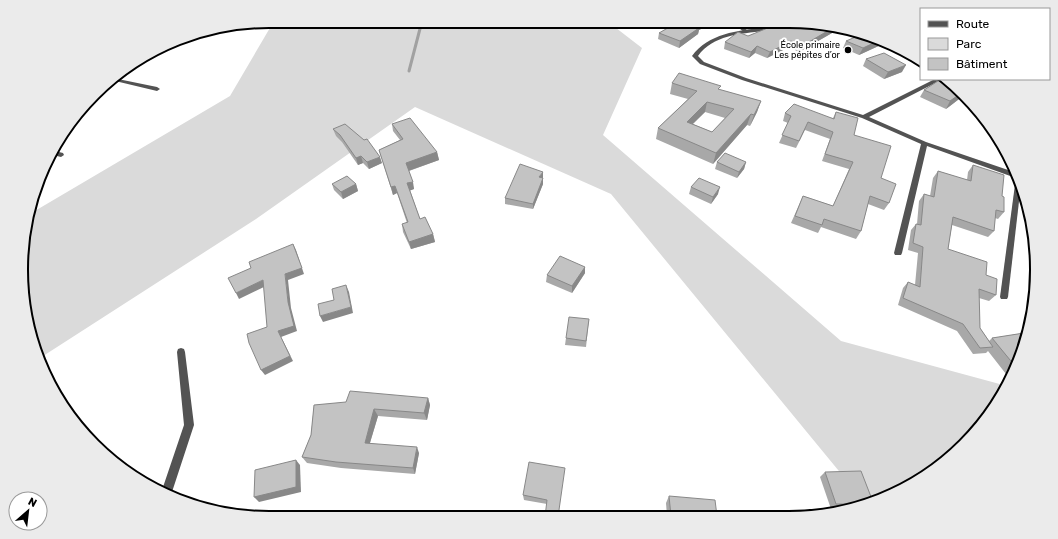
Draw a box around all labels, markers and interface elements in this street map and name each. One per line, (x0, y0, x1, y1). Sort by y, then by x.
legend (920, 8, 1050, 80)
text: Route (956, 17, 990, 31)
text: Parc (956, 37, 982, 51)
place label: École primaire Les pépites d’or (774, 39, 841, 60)
marker: École primaire Les pépites d’or (843, 45, 853, 55)
text: Bâtiment (956, 57, 1008, 71)
north arrow (8, 491, 48, 531)
text: N (26, 495, 39, 510)

